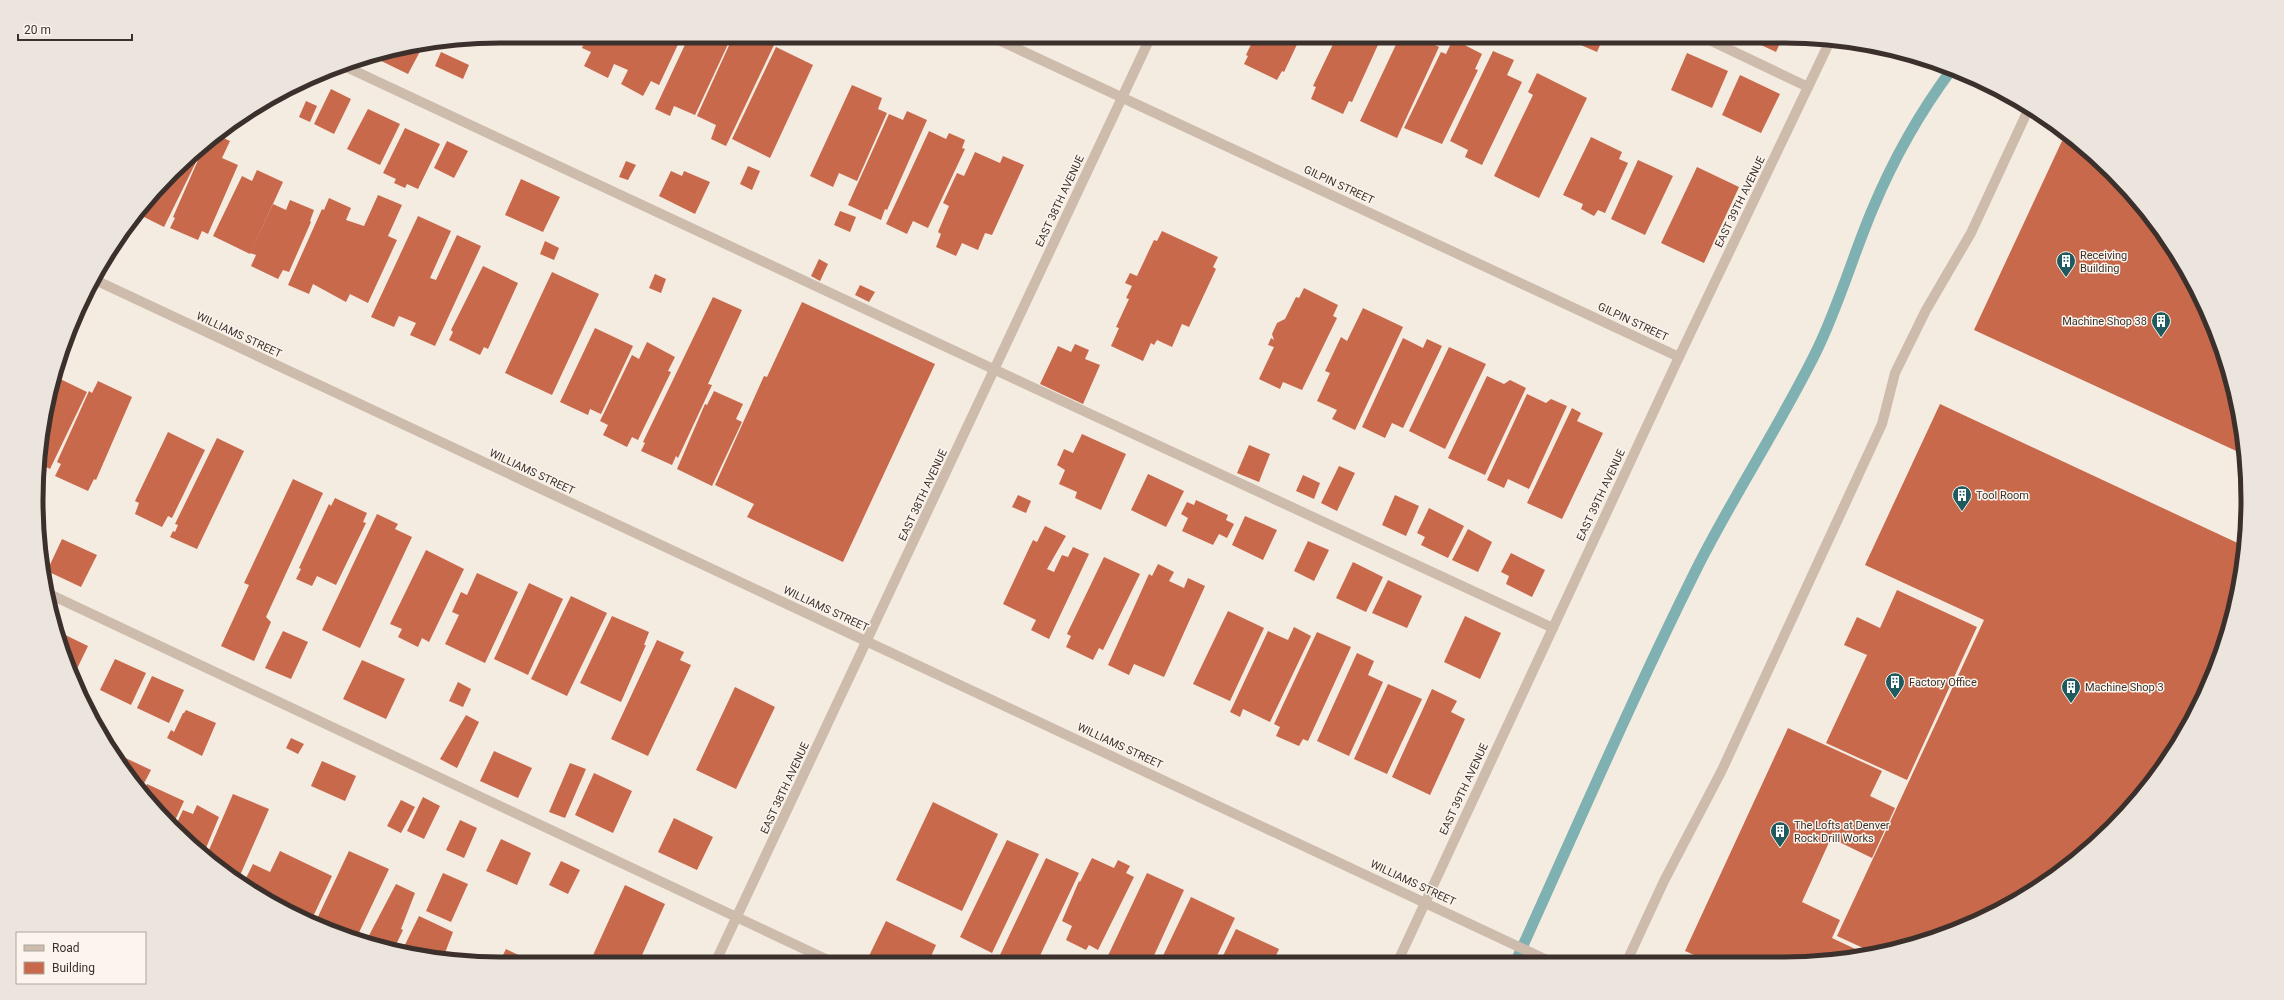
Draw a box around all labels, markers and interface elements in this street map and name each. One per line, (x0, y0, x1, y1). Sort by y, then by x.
scale bar (18, 16, 132, 42)
text: 20 m (24, 23, 51, 37)
street label: EAST 38TH AVENUE (1033, 153, 1087, 249)
street label: EAST 39TH AVENUE (1712, 154, 1768, 250)
street label: GILPIN STREET (1302, 163, 1377, 207)
place label: Receiving Building (2080, 249, 2127, 275)
building icon: Receiving Building (2055, 250, 2077, 278)
street label: GILPIN STREET (1596, 300, 1671, 344)
street label: WILLIAMS STREET (194, 310, 284, 361)
building icon: Machine Shop 38 (2150, 310, 2172, 338)
place label: Machine Shop 38 (2062, 315, 2147, 328)
street label: WILLIAMS STREET (487, 447, 577, 498)
street label: EAST 38TH AVENUE (896, 447, 950, 543)
street label: EAST 39TH AVENUE (1574, 447, 1628, 543)
building icon: Tool Room (1951, 484, 1973, 512)
place label: Tool Room (1976, 489, 2029, 502)
street label: WILLIAMS STREET (781, 584, 871, 635)
building icon: Factory Office (1884, 671, 1906, 699)
place label: Factory Office (1909, 676, 1977, 689)
building icon: Machine Shop 3 (2060, 676, 2082, 704)
place label: Machine Shop 3 (2085, 681, 2164, 694)
street label: WILLIAMS STREET (1075, 721, 1165, 772)
street label: EAST 38TH AVENUE (758, 740, 812, 836)
street label: EAST 39TH AVENUE (1437, 741, 1491, 837)
place label: The Lofts at Denver Rock Drill Works (1794, 819, 1890, 845)
building icon: The Lofts at Denver Rock Drill Works (1769, 820, 1791, 848)
street label: WILLIAMS STREET (1368, 858, 1458, 909)
legend (16, 932, 146, 984)
text: Road (52, 941, 80, 955)
text: Building (52, 961, 95, 975)

